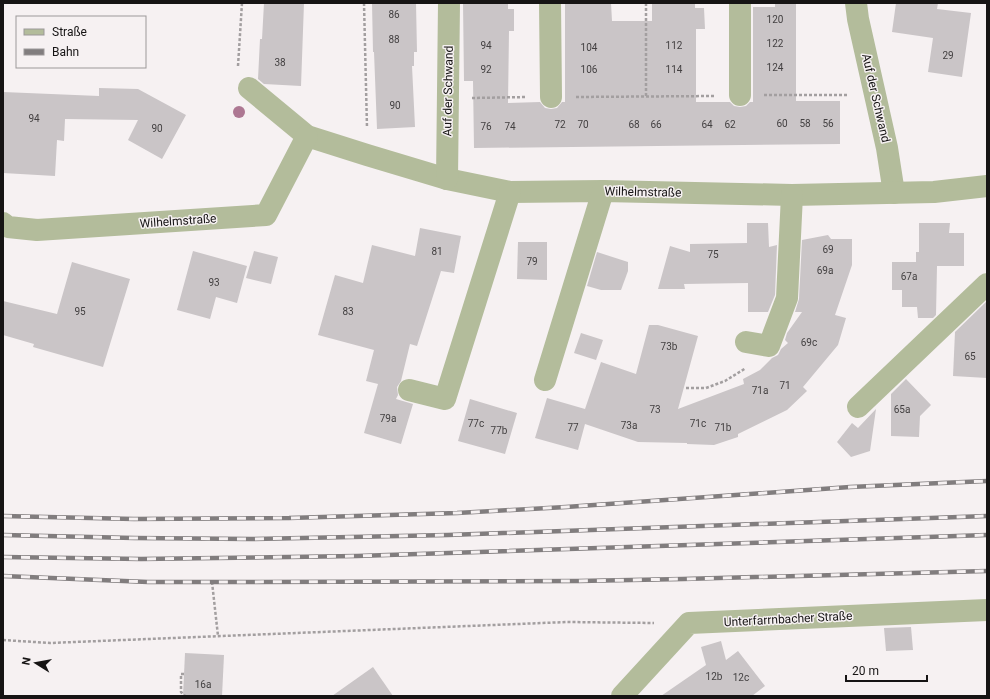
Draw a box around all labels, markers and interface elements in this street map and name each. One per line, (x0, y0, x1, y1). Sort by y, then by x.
house number: 86 (388, 9, 400, 20)
house number: 120 (767, 14, 784, 25)
legend (16, 16, 146, 68)
text: Straße (52, 25, 87, 39)
house number: 88 (388, 34, 400, 45)
house number: 122 (767, 38, 784, 49)
house number: 94 (480, 40, 492, 51)
house number: 112 (666, 40, 683, 51)
house number: 104 (581, 42, 598, 53)
text: Bahn (52, 45, 79, 59)
street label: Auf der Schwand (440, 46, 456, 136)
house number: 29 (942, 50, 954, 61)
street label: Auf der Schwand (859, 52, 893, 144)
house number: 38 (274, 57, 286, 68)
house number: 124 (767, 62, 784, 73)
house number: 92 (480, 64, 492, 75)
house number: 106 (581, 64, 598, 75)
house number: 114 (666, 64, 683, 75)
house number: 90 (389, 100, 401, 111)
house number: 94 (28, 113, 40, 124)
house number: 60 (776, 118, 788, 129)
house number: 58 (799, 118, 811, 129)
house number: 56 (822, 118, 834, 129)
house number: 72 (554, 119, 566, 130)
house number: 70 (577, 119, 589, 130)
house number: 68 (628, 119, 640, 130)
house number: 66 (650, 119, 662, 130)
house number: 64 (701, 119, 713, 130)
house number: 62 (724, 119, 736, 130)
house number: 76 (480, 121, 492, 132)
house number: 74 (504, 121, 516, 132)
house number: 90 (151, 123, 163, 134)
street label: Wilhelmstraße (604, 184, 682, 200)
street label: Wilhelmstraße (139, 211, 217, 231)
house number: 69 (822, 244, 834, 255)
house number: 81 (431, 246, 443, 257)
house number: 75 (707, 249, 719, 260)
house number: 79 (526, 256, 538, 267)
house number: 69a (817, 265, 833, 276)
house number: 67a (901, 271, 917, 282)
house number: 93 (208, 277, 220, 288)
house number: 95 (74, 306, 86, 317)
house number: 83 (342, 306, 354, 317)
house number: 69c (801, 337, 817, 348)
house number: 73b (661, 341, 678, 352)
house number: 65 (964, 351, 976, 362)
house number: 71 (779, 380, 791, 391)
house number: 71a (752, 385, 768, 396)
house number: 73 (649, 404, 661, 415)
house number: 65a (894, 404, 910, 415)
house number: 79a (380, 413, 396, 424)
house number: 77c (468, 418, 484, 429)
house number: 71c (690, 418, 706, 429)
house number: 73a (621, 420, 637, 431)
house number: 77 (567, 422, 579, 433)
house number: 71b (715, 422, 732, 433)
house number: 77b (491, 425, 508, 436)
street label: Unterfarrnbacher Straße (723, 609, 853, 629)
north arrow (16, 643, 56, 683)
text: N (20, 656, 34, 666)
scale bar (846, 657, 927, 683)
text: 20 m (852, 664, 879, 678)
house number: 12b (706, 671, 723, 682)
house number: 12c (733, 672, 749, 683)
house number: 16a (195, 679, 211, 690)

